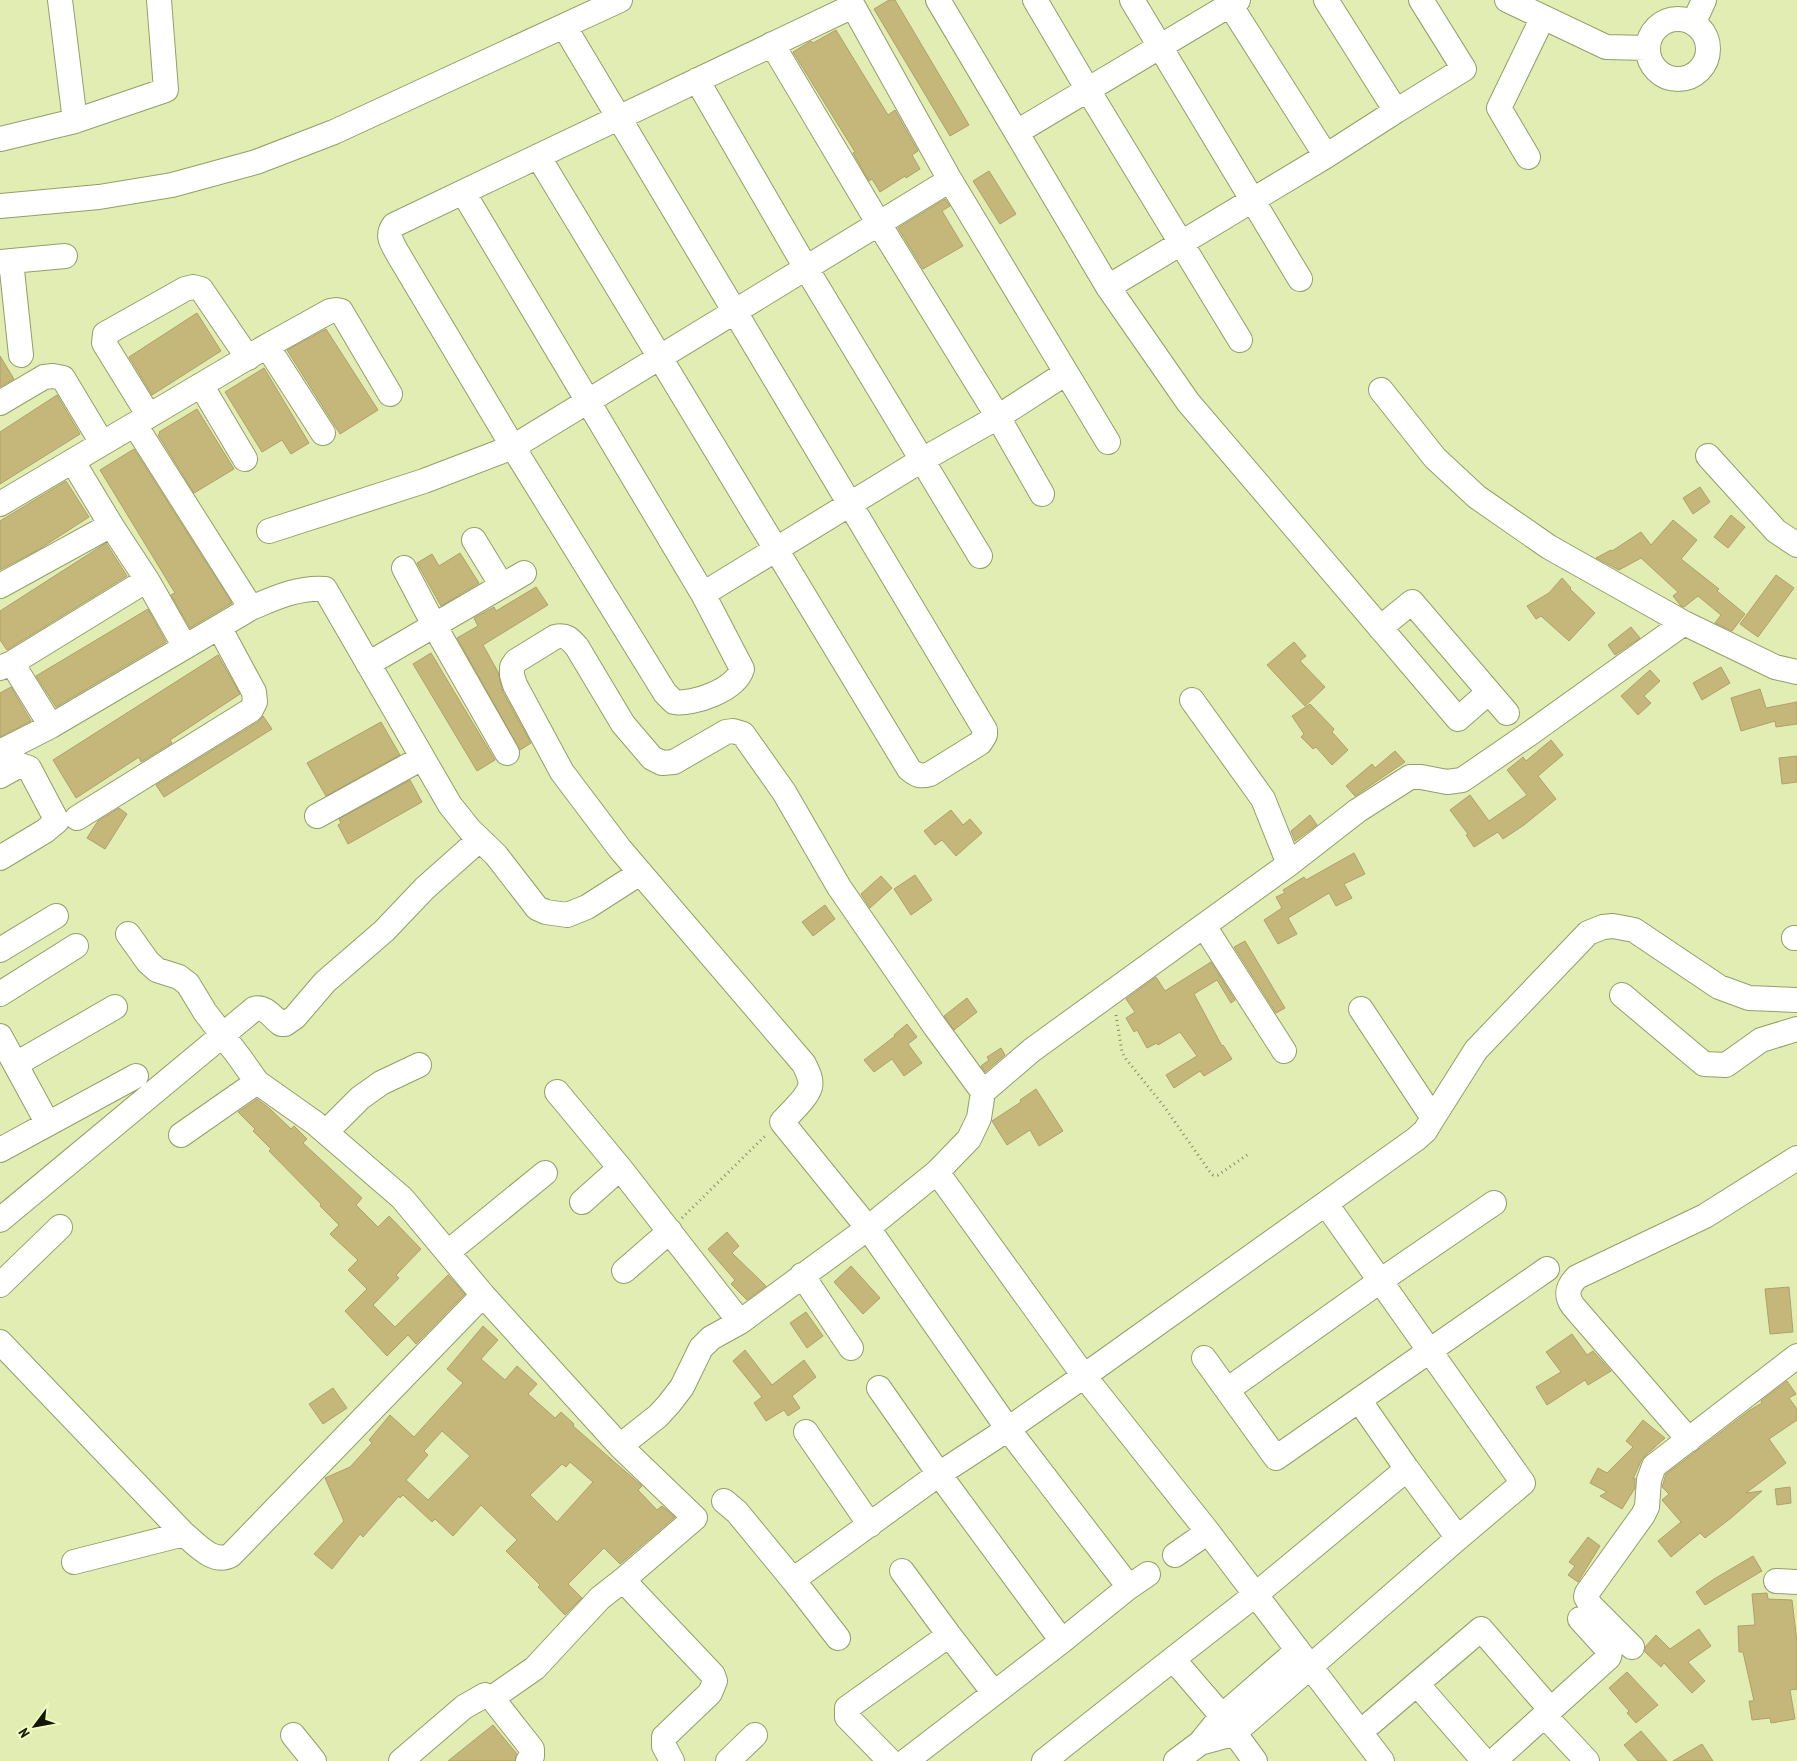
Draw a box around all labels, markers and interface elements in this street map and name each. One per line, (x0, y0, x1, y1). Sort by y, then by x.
north arrow (10, 1701, 60, 1751)
text: N (14, 1725, 34, 1741)

